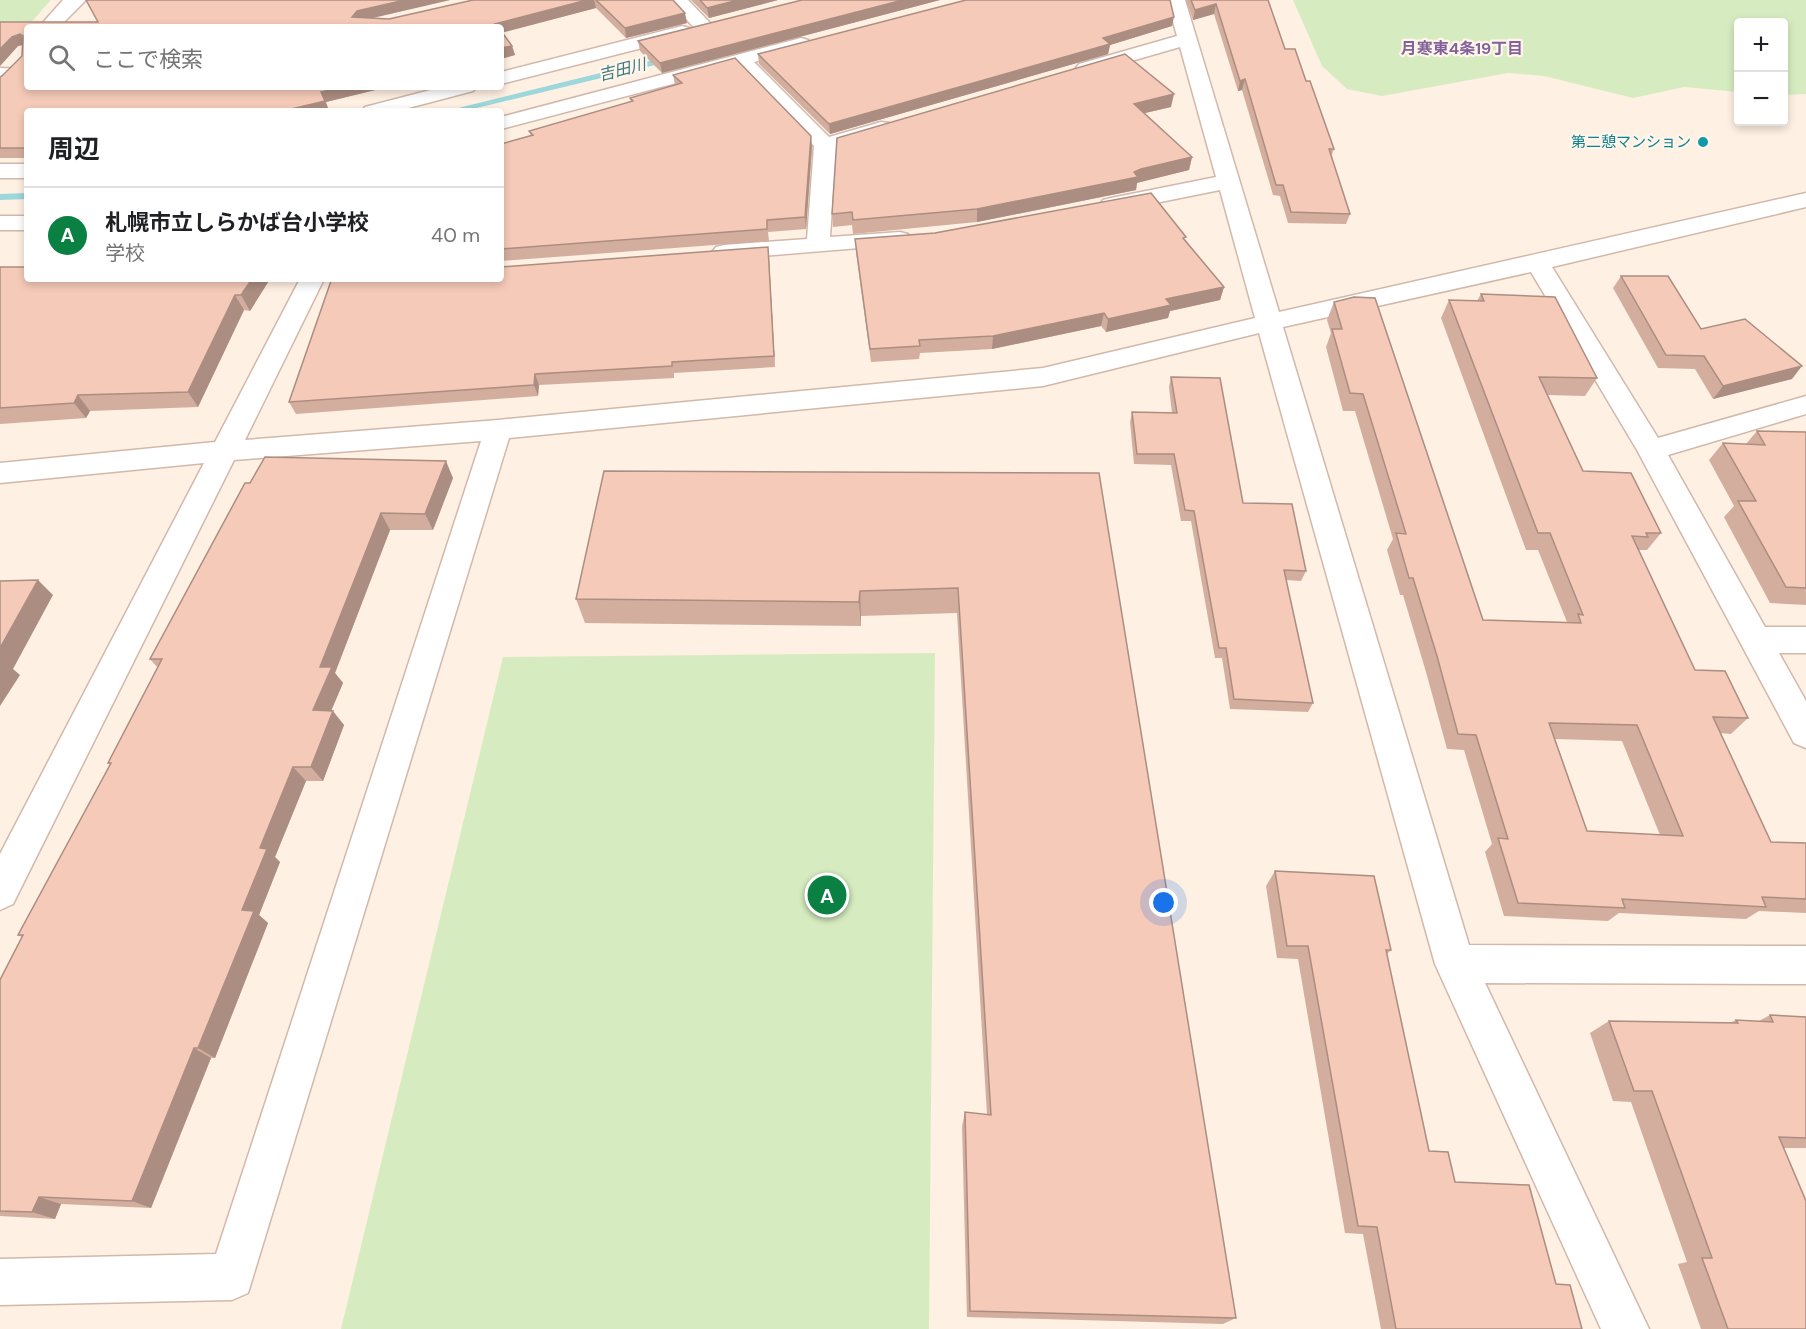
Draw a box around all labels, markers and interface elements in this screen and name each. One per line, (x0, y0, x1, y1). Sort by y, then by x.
map controls (1734, 18, 1788, 126)
button: + (1734, 18, 1788, 72)
search box (24, 24, 504, 90)
district label: 月寒東4条19丁目 (1401, 38, 1523, 59)
icon: search (45, 41, 78, 74)
text: ここで検索 (93, 45, 203, 74)
water label: 吉田川 (596, 53, 650, 85)
button: − (1734, 72, 1788, 126)
text: 周辺 (48, 132, 100, 166)
place label: 第二憩マンション (1571, 132, 1691, 152)
marker: 第二憩マンション (1696, 135, 1710, 149)
text: 札幌市立しらかば台小学校 (105, 208, 369, 237)
text: A (60, 222, 75, 248)
text: 40 m (431, 222, 480, 248)
text: 学校 (105, 240, 145, 266)
pin: A (808, 872, 846, 918)
your location (1149, 888, 1178, 917)

